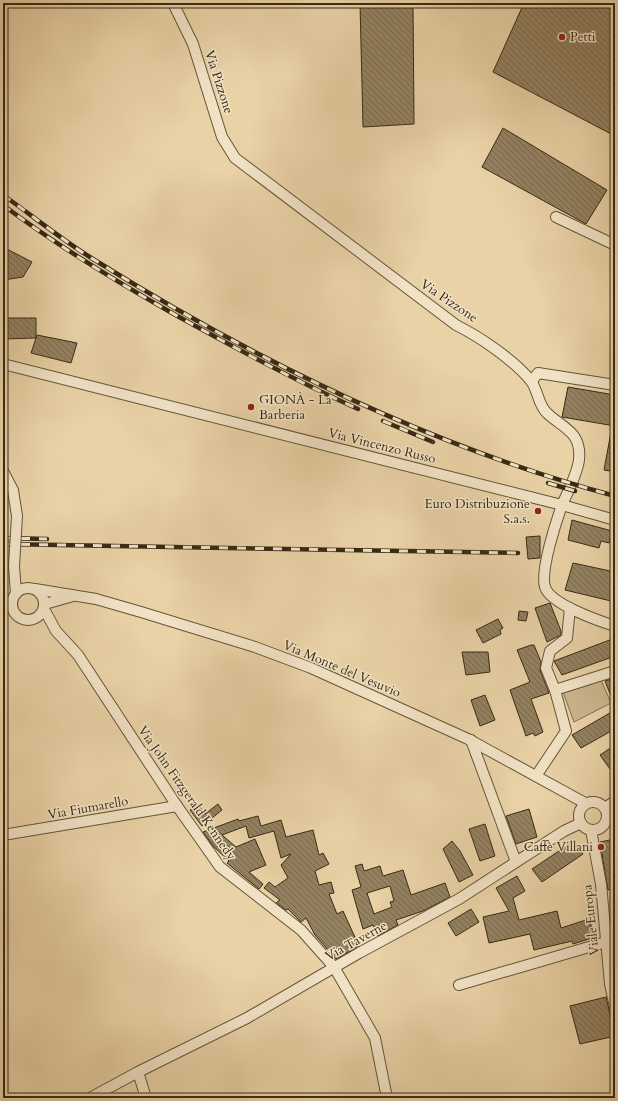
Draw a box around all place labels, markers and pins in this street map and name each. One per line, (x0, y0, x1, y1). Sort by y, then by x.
place label: Petti (570, 28, 596, 46)
marker: Petti (557, 32, 567, 42)
place label: GIONÀ - La Barberia (259, 391, 332, 424)
marker: GIONÀ - La Barberia (246, 402, 256, 412)
place label: Euro Distribuzione S.a.s. (425, 495, 530, 528)
marker: Euro Distribuzione S.a.s. (533, 506, 543, 516)
place label: Caffè Villani (524, 838, 593, 856)
marker: Caffè Villani (596, 842, 606, 852)

